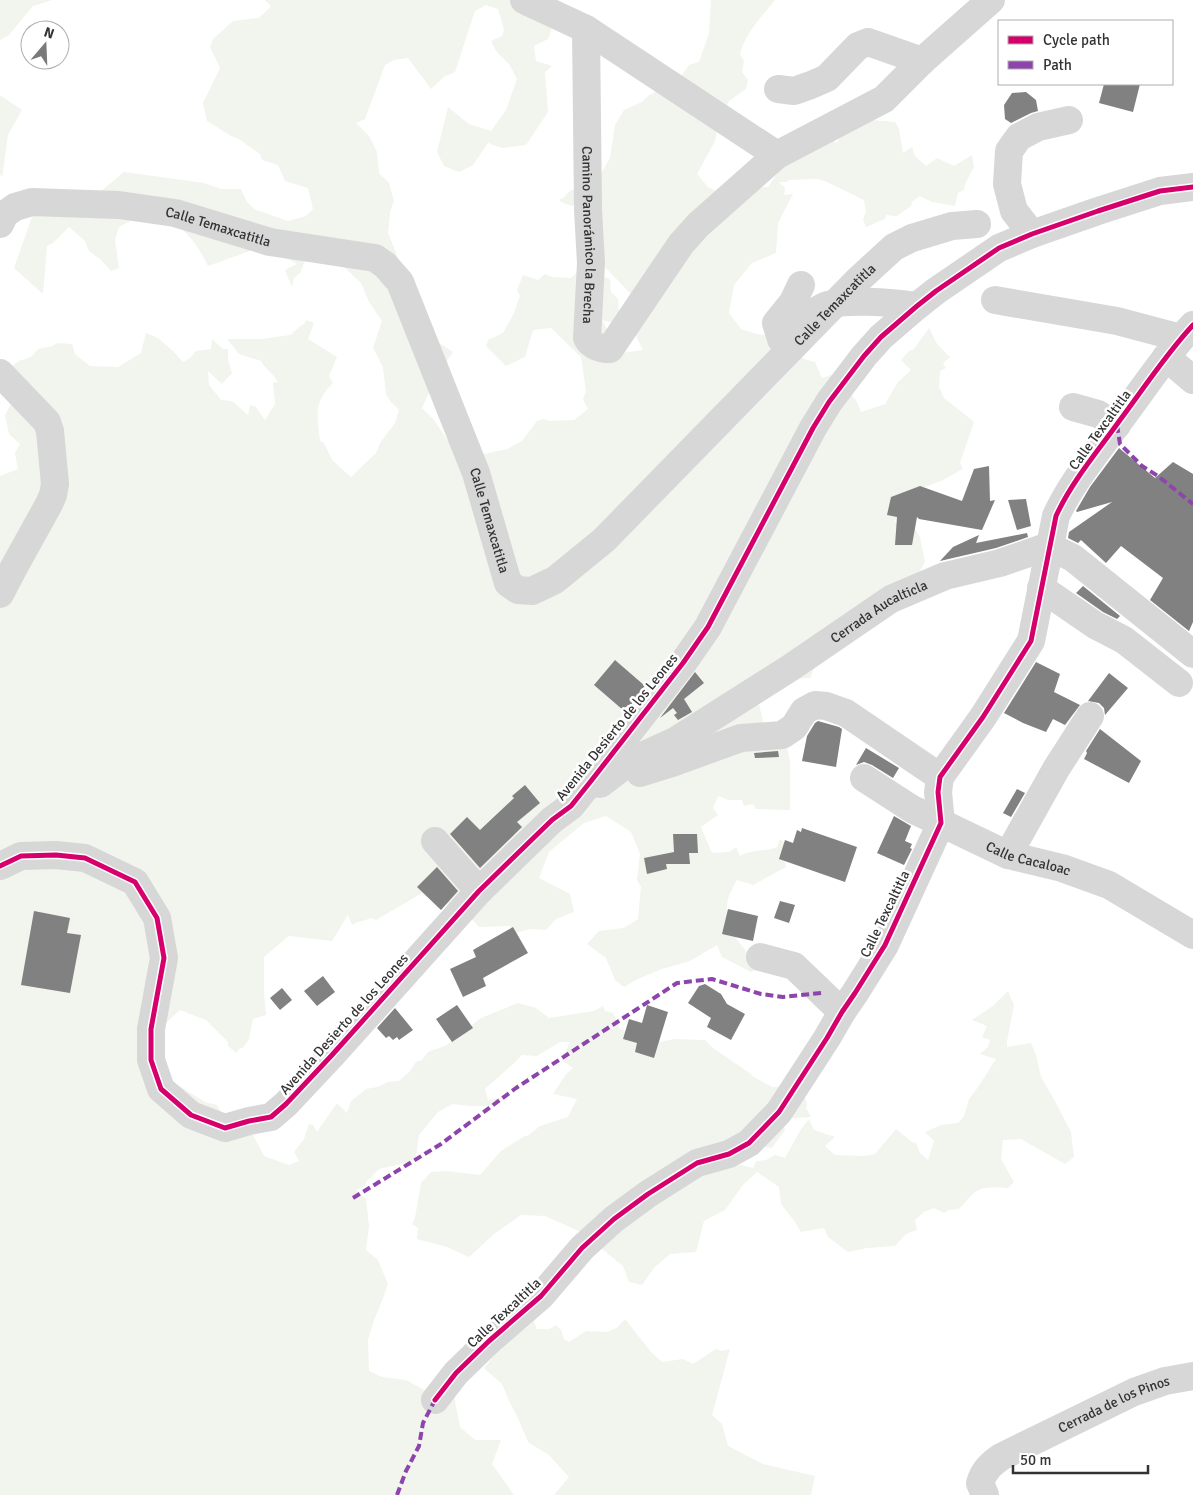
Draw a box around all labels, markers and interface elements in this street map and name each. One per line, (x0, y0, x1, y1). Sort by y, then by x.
north arrow (20, 20, 70, 70)
legend (998, 20, 1173, 85)
text: N (42, 24, 56, 43)
text: Cycle path (1043, 31, 1110, 49)
text: Path (1043, 56, 1072, 74)
street label: Camino Panorámico la Brecha (579, 146, 600, 324)
street label: Calle Temaxcatitla (165, 203, 273, 250)
street label: Calle Temaxcatitla (790, 260, 879, 349)
street label: Calle Texcaltitla (1065, 387, 1135, 473)
street label: Calle Temaxcatitla (466, 465, 513, 575)
street label: Cerrada Aucalticla (827, 576, 930, 647)
street label: Avenida Desierto de los Leones (552, 650, 682, 804)
street label: Calle Cacaloac (983, 837, 1073, 879)
street label: Calle Texcaltitla (857, 868, 913, 960)
street label: Avenida Desierto de los Leones (276, 950, 412, 1098)
street label: Calle Texcaltitla (464, 1274, 544, 1352)
street label: Cerrada de los Pinos (1055, 1372, 1171, 1436)
scale bar (1013, 1442, 1148, 1474)
text: 50 m (1020, 1451, 1051, 1469)

